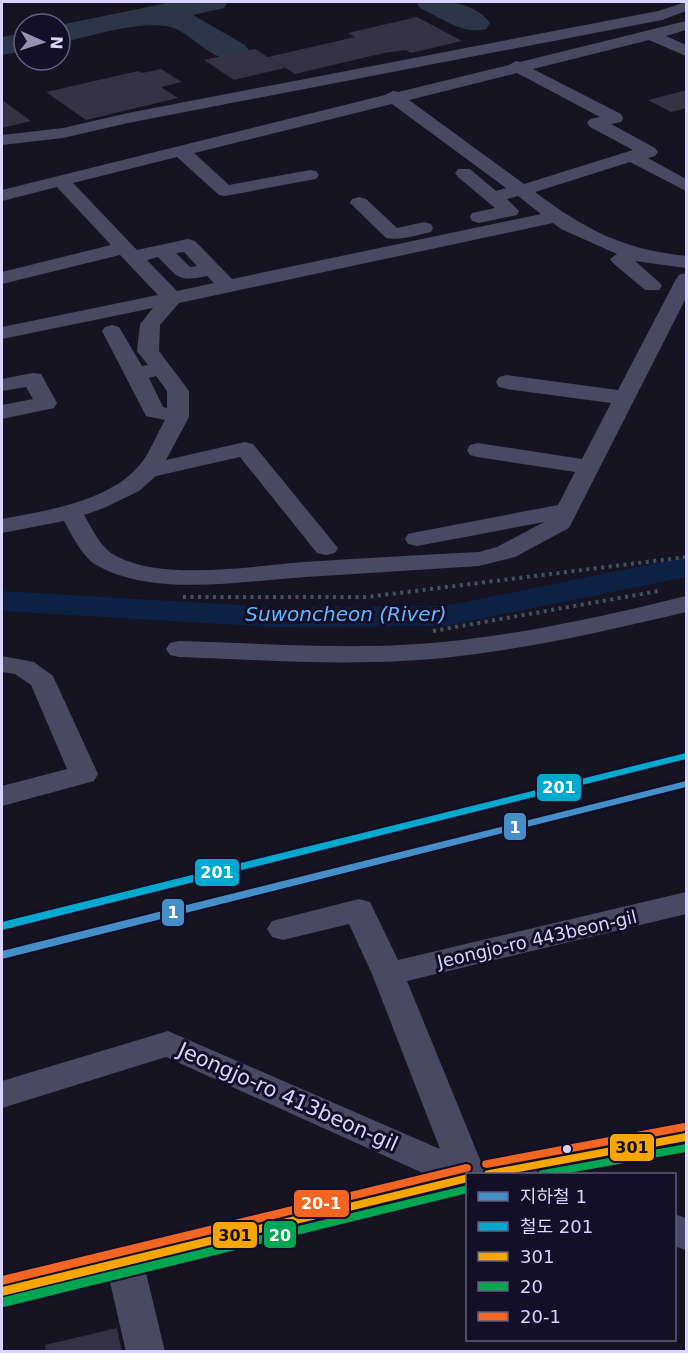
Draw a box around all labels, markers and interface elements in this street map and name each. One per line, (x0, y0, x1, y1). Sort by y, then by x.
north arrow (12, 12, 72, 72)
text: N (47, 36, 66, 50)
water label: Suwoncheon (River) (245, 602, 447, 626)
line badge: 201 (536, 773, 582, 802)
text: 201 (542, 778, 576, 797)
line badge: 1 (503, 812, 527, 841)
text: 1 (509, 818, 521, 837)
line badge: 201 (194, 858, 240, 887)
text: 201 (200, 863, 234, 882)
line badge: 1 (161, 898, 185, 927)
text: 1 (167, 903, 179, 922)
street label: Jeongjo-ro 443beon-gil (434, 906, 639, 972)
street label: Jeongjo-ro 413beon-gil (173, 1037, 402, 1156)
line badge: 301 (609, 1133, 655, 1162)
text: 301 (615, 1138, 649, 1157)
unlabelled marker (561, 1143, 573, 1155)
legend (466, 1173, 676, 1341)
text: 지하철 1 (520, 1186, 587, 1207)
line badge: 20-1 (293, 1189, 350, 1218)
text: 20-1 (301, 1194, 341, 1213)
text: 철도 201 (520, 1216, 593, 1237)
line badge: 20 (263, 1220, 297, 1249)
line badge: 301 (212, 1221, 258, 1249)
text: 301 (218, 1226, 252, 1245)
text: 20 (269, 1226, 291, 1245)
text: 301 (520, 1246, 554, 1267)
text: 20 (520, 1276, 543, 1297)
text: 20-1 (520, 1306, 561, 1327)

